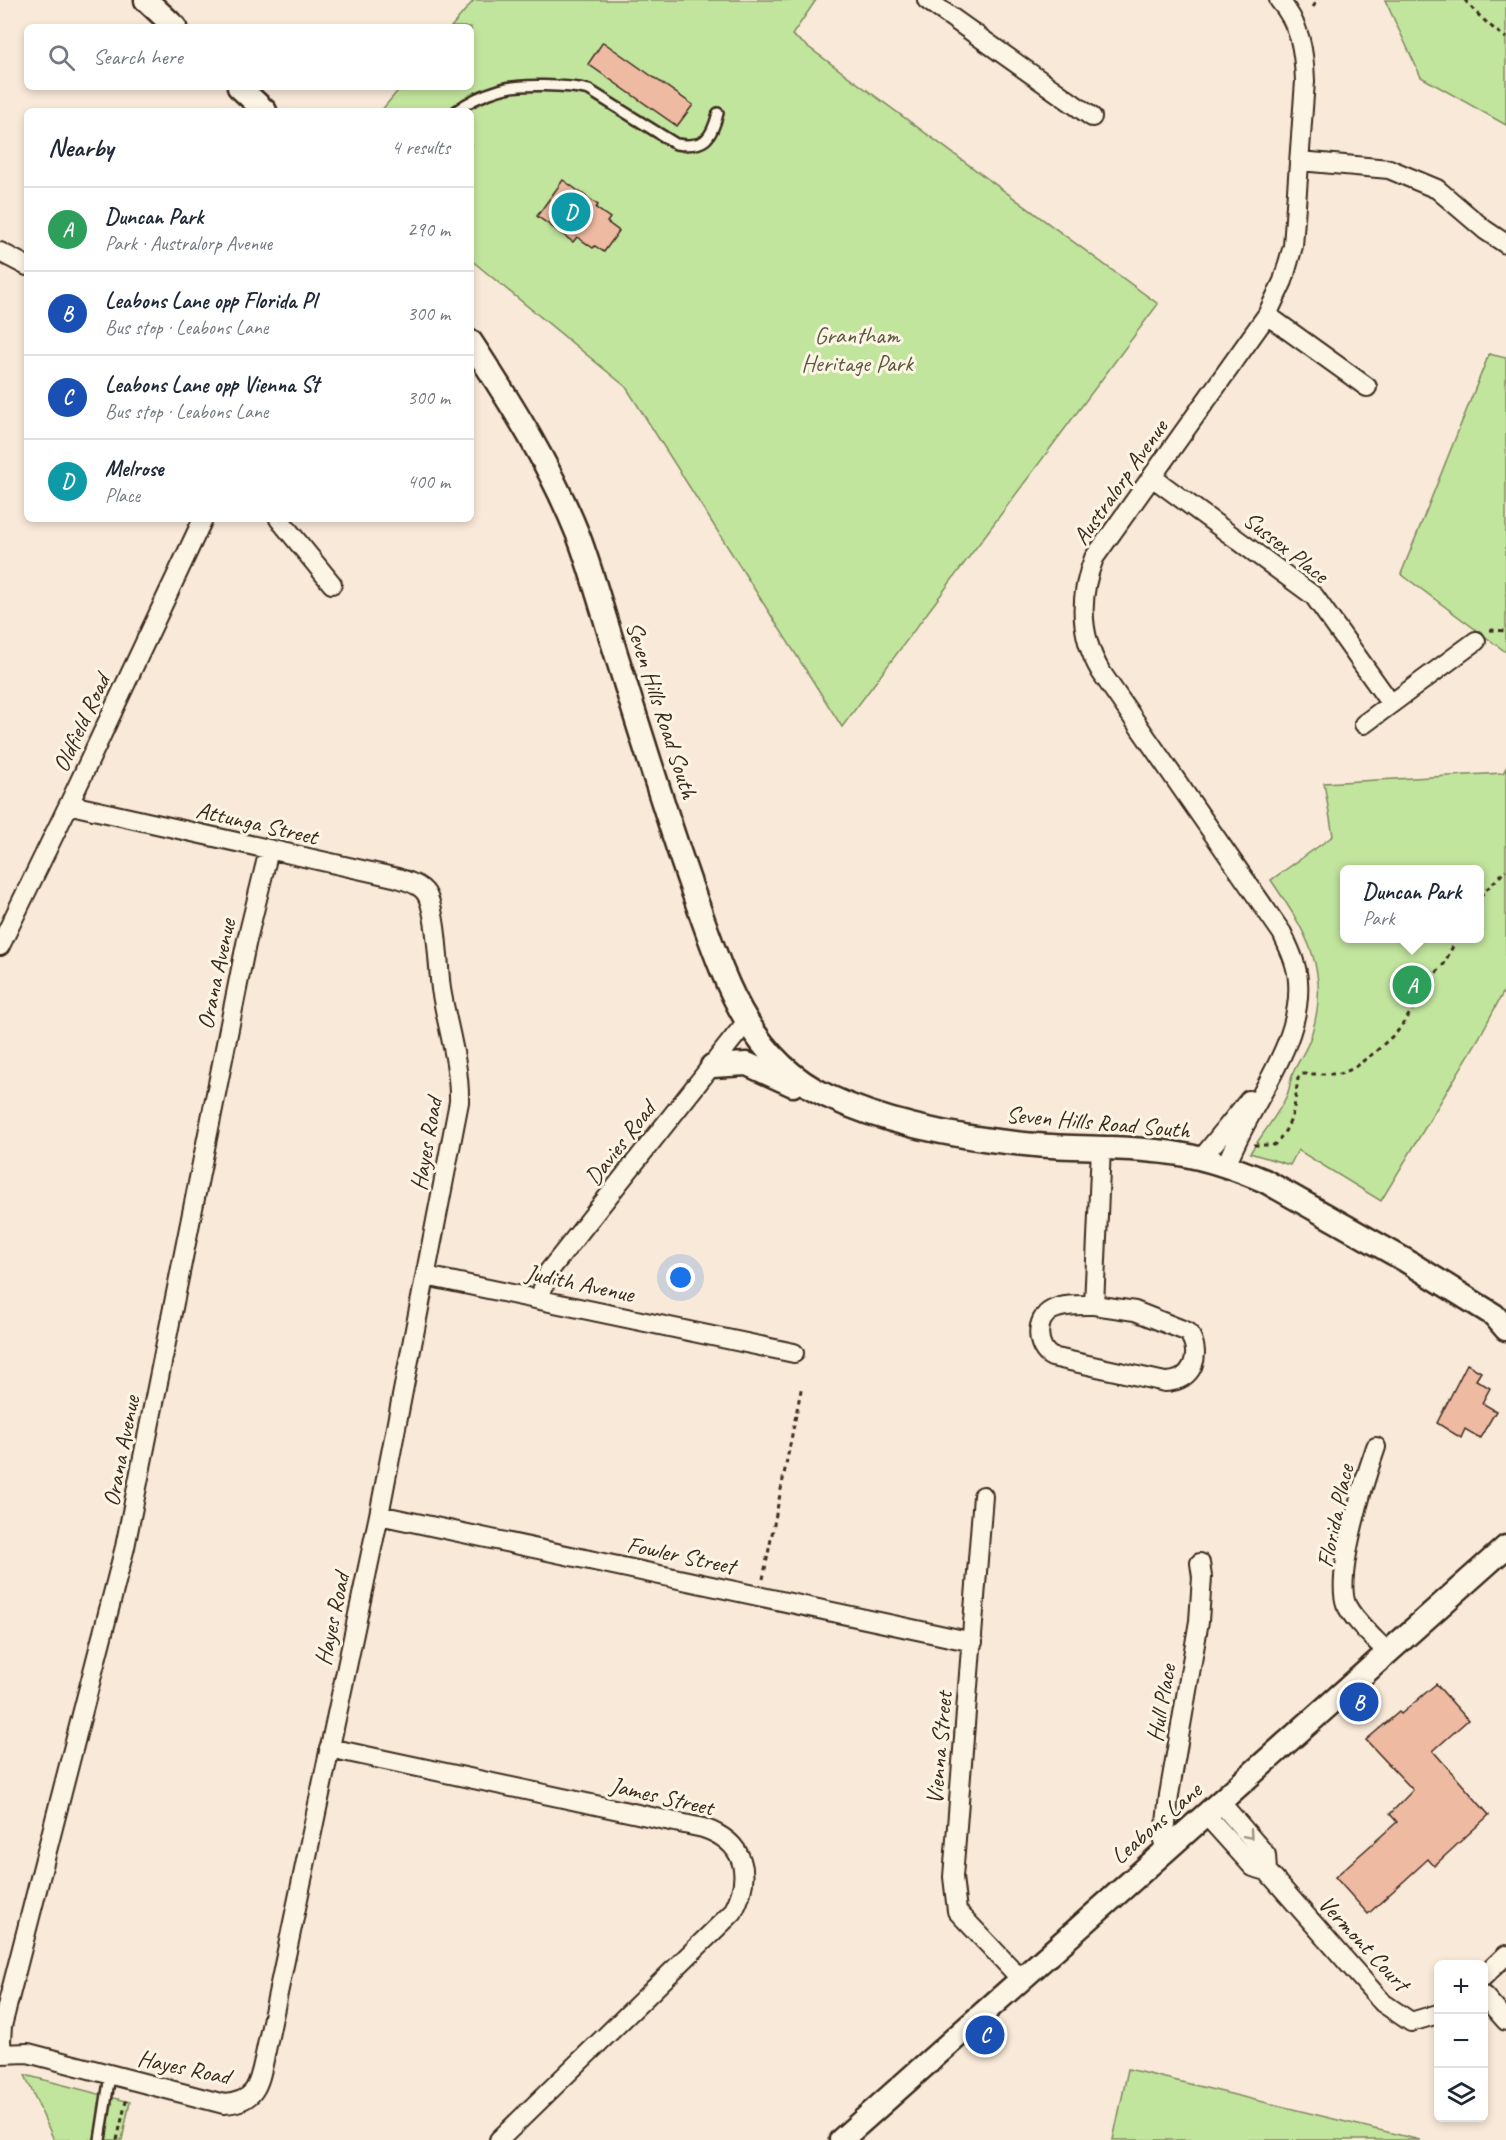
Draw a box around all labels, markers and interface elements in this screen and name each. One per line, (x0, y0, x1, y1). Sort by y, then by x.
search box (24, 24, 474, 90)
icon: search (45, 41, 78, 74)
text: Search here (93, 43, 183, 71)
text: Nearby (48, 131, 113, 164)
text: 4 results (391, 135, 450, 160)
pin: D (552, 190, 590, 234)
text: Duncan Park (105, 203, 203, 231)
text: A (62, 217, 73, 242)
text: 290 m (407, 217, 450, 242)
text: Park · Australorp Avenue (105, 231, 272, 256)
text: Leabons Lane opp Florida Pl (105, 287, 316, 315)
text: B (62, 301, 73, 326)
text: 300 m (407, 301, 450, 326)
text: Bus stop · Leabons Lane (105, 315, 268, 340)
park label: Grantham Heritage Park (801, 320, 915, 378)
text: Leabons Lane opp Vienna St (105, 371, 319, 399)
text: C (63, 385, 72, 410)
text: 300 m (407, 385, 450, 410)
text: Bus stop · Leabons Lane (105, 399, 268, 424)
street label: Australorp Avenue (1066, 412, 1175, 551)
text: Melrose (105, 455, 163, 483)
text: D (62, 469, 73, 494)
text: 400 m (407, 469, 450, 494)
text: Place (105, 483, 140, 508)
street label: Sussex Place (1237, 504, 1336, 591)
street label: Seven Hills Road South (619, 618, 705, 803)
street label: Oldfield Road (45, 666, 118, 777)
street label: Attunga Street (194, 795, 322, 852)
popup (1340, 865, 1484, 943)
text: Duncan Park (1363, 878, 1461, 906)
text: Park (1363, 906, 1395, 931)
street label: Orana Avenue (190, 914, 243, 1032)
pin: A (1392, 962, 1432, 1008)
street label: Hayes Road (403, 1092, 450, 1193)
street label: Davies Road (578, 1092, 664, 1191)
street label: Seven Hills Road South (1005, 1099, 1192, 1145)
street label: Judith Avenue (522, 1257, 639, 1310)
your location (666, 1263, 695, 1292)
street label: Orana Avenue (96, 1391, 147, 1509)
street label: Florida Place (1309, 1460, 1361, 1570)
street label: Fowler Street (624, 1529, 741, 1582)
street label: Hayes Road (308, 1566, 357, 1668)
street label: Hull Place (1139, 1660, 1183, 1744)
pin: B (1340, 1680, 1378, 1724)
street label: Vienna Street (919, 1688, 959, 1806)
street label: James Street (607, 1769, 718, 1823)
street label: Leabons Lane (1104, 1774, 1209, 1871)
one-way arrow (1242, 1828, 1253, 1839)
street label: Vermont Court (1312, 1889, 1418, 2000)
map controls (1434, 1960, 1488, 2122)
button: + (1434, 1960, 1488, 2014)
pin: C (966, 2012, 1004, 2058)
button: − (1434, 2014, 1488, 2068)
street label: Hayes Road (135, 2043, 237, 2092)
button: layers (1434, 2068, 1488, 2122)

